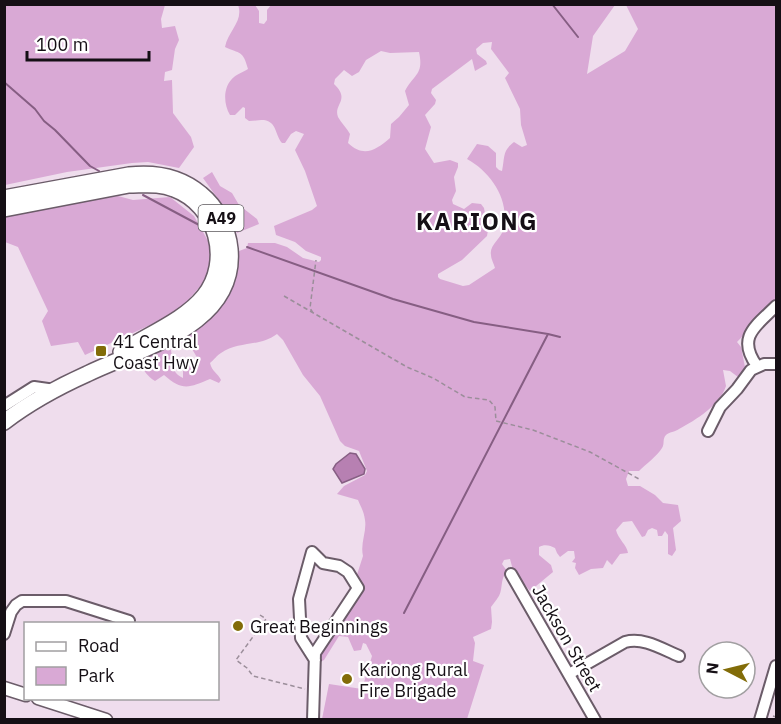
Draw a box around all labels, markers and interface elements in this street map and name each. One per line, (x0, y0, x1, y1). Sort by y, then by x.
scale bar (27, 24, 148, 62)
text: 100 m (36, 33, 88, 56)
road number: A49 (198, 205, 244, 231)
district label: KARIONG (416, 205, 538, 237)
place label: 41 Central Coast Hwy (113, 330, 199, 374)
marker: 41 Central Coast Hwy (94, 344, 108, 358)
street label: Jackson Street (527, 580, 607, 696)
place label: Great Beginnings (250, 615, 388, 638)
marker: Great Beginnings (231, 619, 245, 633)
legend (24, 622, 219, 700)
text: Road (78, 634, 119, 657)
north arrow (697, 640, 757, 700)
place label: Kariong Rural Fire Brigade (359, 658, 468, 702)
text: N (701, 661, 723, 675)
text: Park (78, 664, 115, 687)
marker: Kariong Rural Fire Brigade (340, 672, 354, 686)

